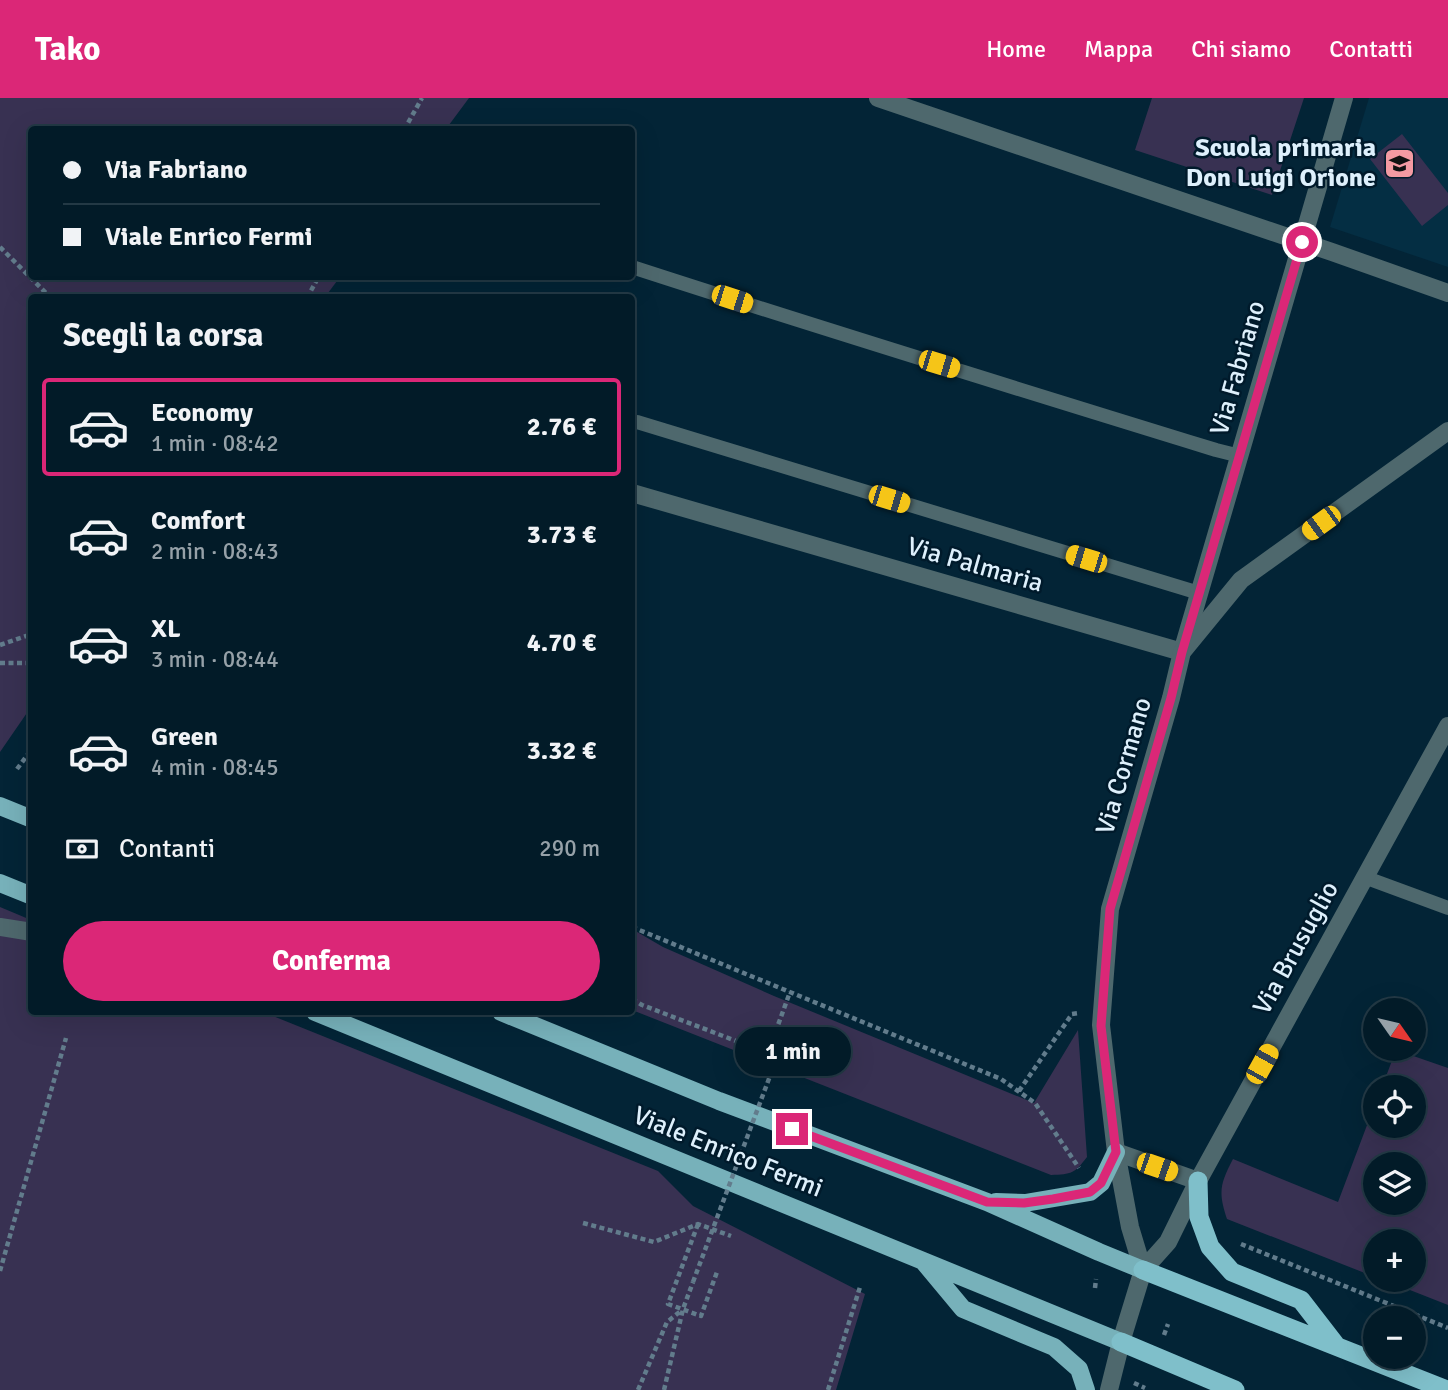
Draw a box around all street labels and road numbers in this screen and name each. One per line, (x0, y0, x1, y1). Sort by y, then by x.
street label: Via Fabriano (1204, 297, 1272, 439)
street label: Via Palmaria (903, 530, 1047, 600)
street label: Via Cormano (1089, 694, 1159, 838)
street label: Via Brusuglio (1246, 876, 1346, 1020)
street label: Viale Enrico Fermi (628, 1099, 828, 1205)

